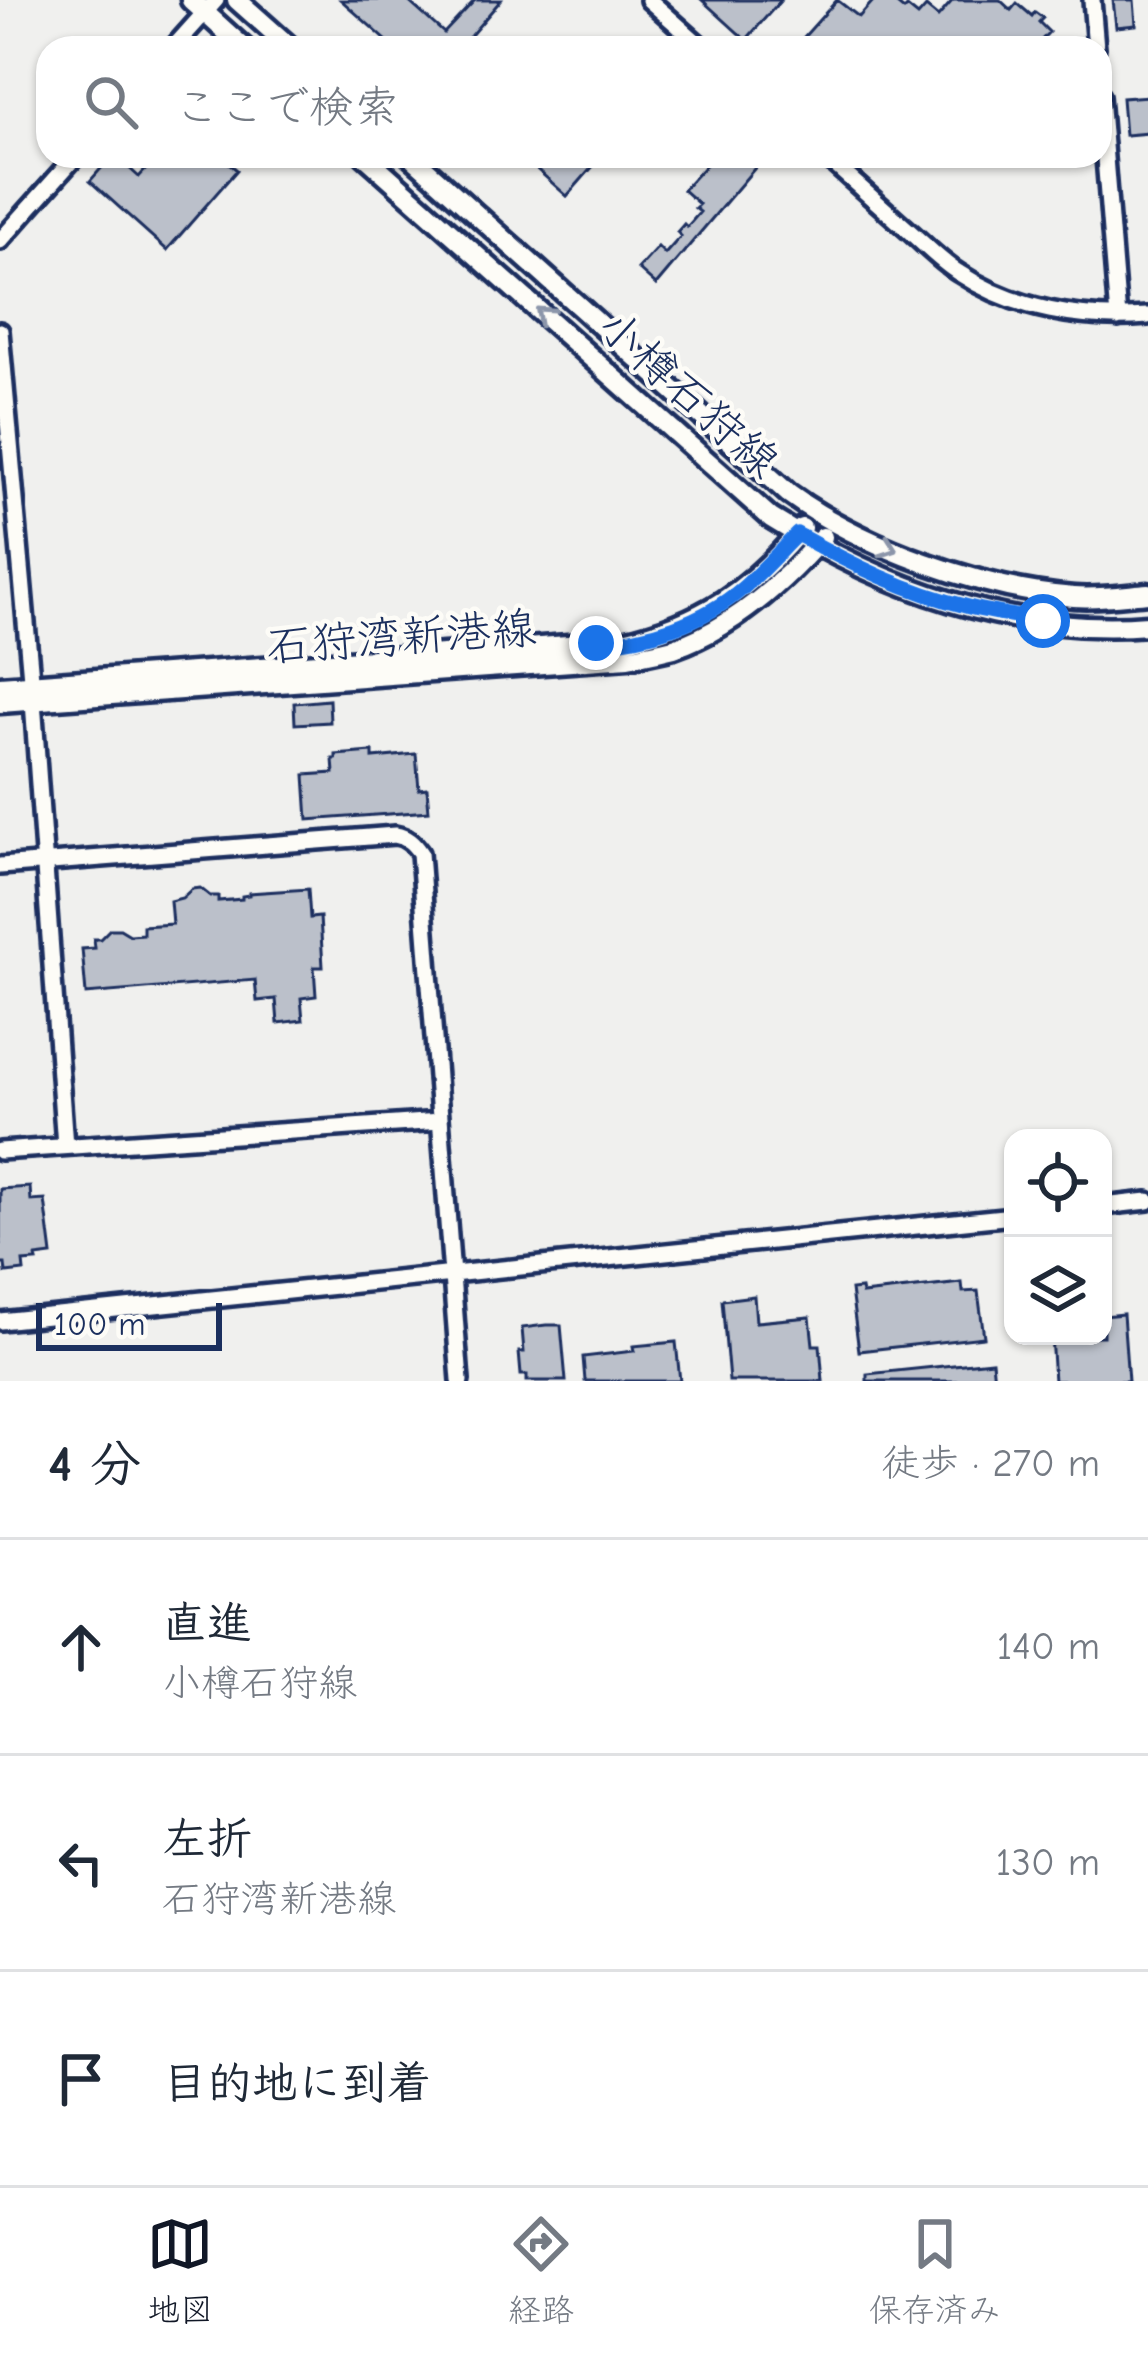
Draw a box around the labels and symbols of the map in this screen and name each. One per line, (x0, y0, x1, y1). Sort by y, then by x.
street label: 小樽石狩線 (587, 299, 789, 488)
one-way arrow (535, 307, 556, 328)
one-way arrow (877, 534, 898, 558)
route start (1016, 594, 1070, 648)
street label: 石狩湾新港線 (265, 602, 538, 672)
route end (569, 616, 623, 670)
scale bar (36, 1297, 222, 1350)

